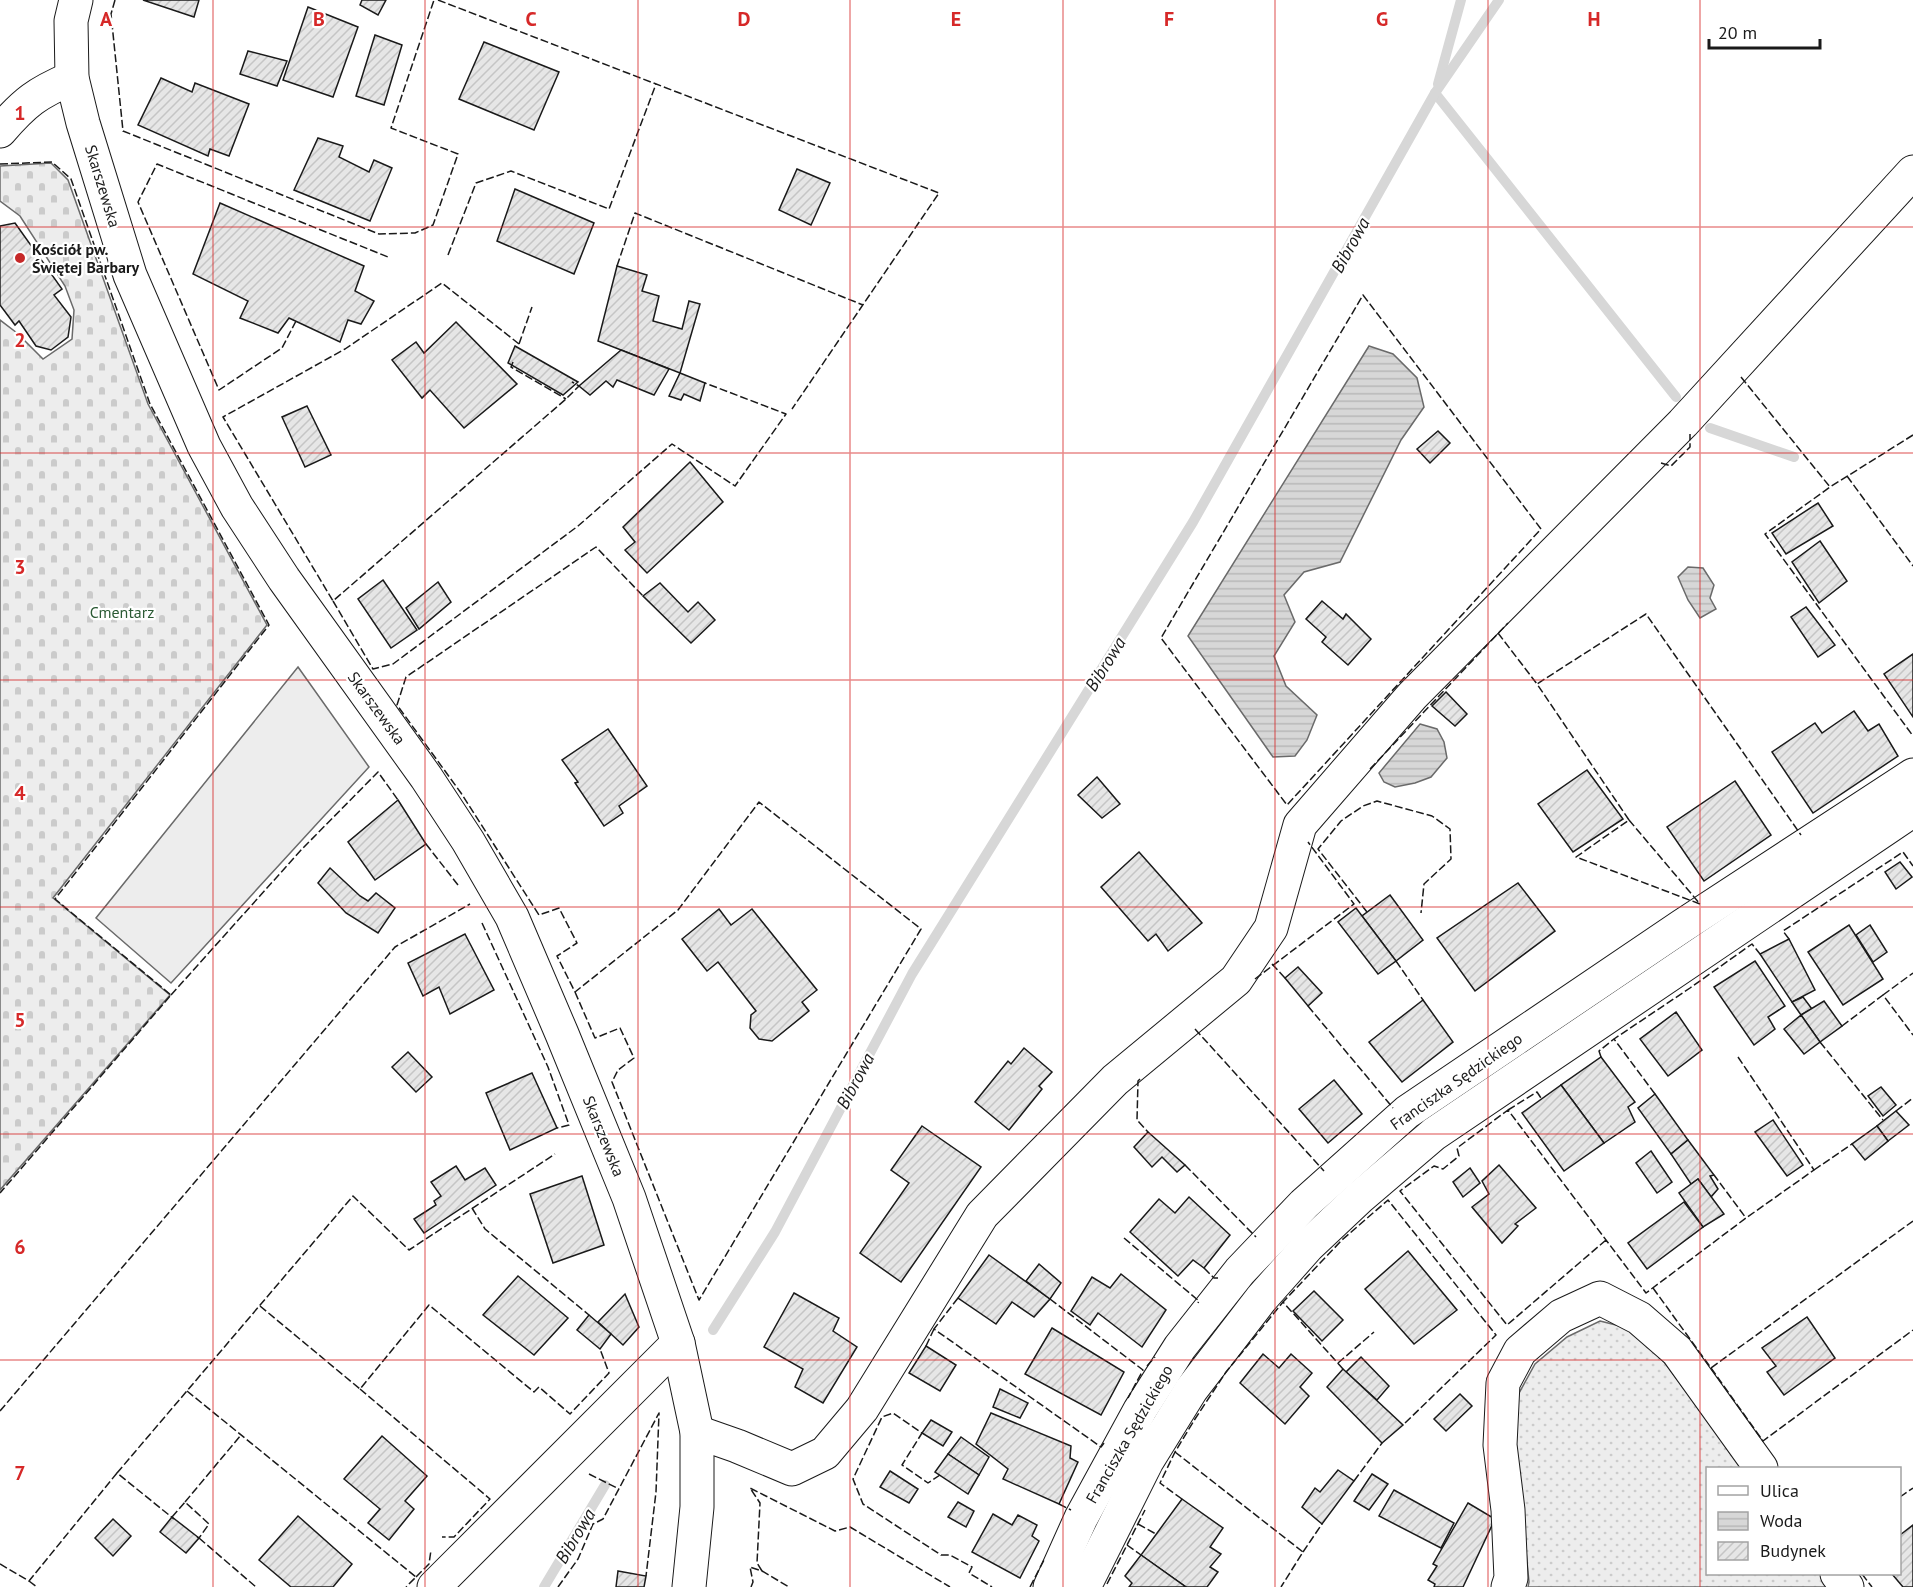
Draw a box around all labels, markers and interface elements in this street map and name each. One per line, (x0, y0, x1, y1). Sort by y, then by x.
text: A (100, 6, 113, 32)
text: B (313, 6, 325, 32)
text: C (525, 6, 537, 32)
text: D (738, 6, 751, 32)
text: E (951, 6, 961, 32)
text: F (1164, 6, 1174, 32)
text: G (1376, 6, 1388, 32)
text: H (1587, 6, 1601, 32)
scale bar (1709, 12, 1820, 50)
text: 20 m (1718, 21, 1757, 44)
text: 1 (14, 100, 26, 126)
street label: Skarszewska (81, 142, 125, 230)
water label: Bibrowa (1325, 213, 1375, 277)
place label: Kościół pw. Świętej Barbary (32, 239, 140, 277)
marker: Kościół pw. Świętej Barbary (13, 251, 27, 265)
text: 2 (14, 327, 26, 353)
text: 3 (14, 554, 26, 580)
park label: Cmentarz (90, 602, 154, 622)
water label: Bibrowa (1079, 632, 1131, 695)
street label: Skarszewska (344, 668, 410, 748)
text: 4 (14, 780, 26, 806)
text: 5 (14, 1007, 26, 1033)
street label: Franciszka Sędzickiego (1386, 1028, 1526, 1134)
water label: Bibrowa (831, 1049, 879, 1113)
street label: Skarszewska (579, 1093, 629, 1179)
text: 6 (14, 1234, 26, 1260)
street label: Franciszka Sędzickiego (1081, 1361, 1177, 1507)
text: 7 (14, 1460, 26, 1486)
legend (1706, 1467, 1901, 1575)
text: Ulica (1760, 1479, 1799, 1502)
water label: Bibrowa (550, 1504, 600, 1568)
text: Woda (1760, 1509, 1802, 1532)
text: Budynek (1760, 1539, 1826, 1562)

